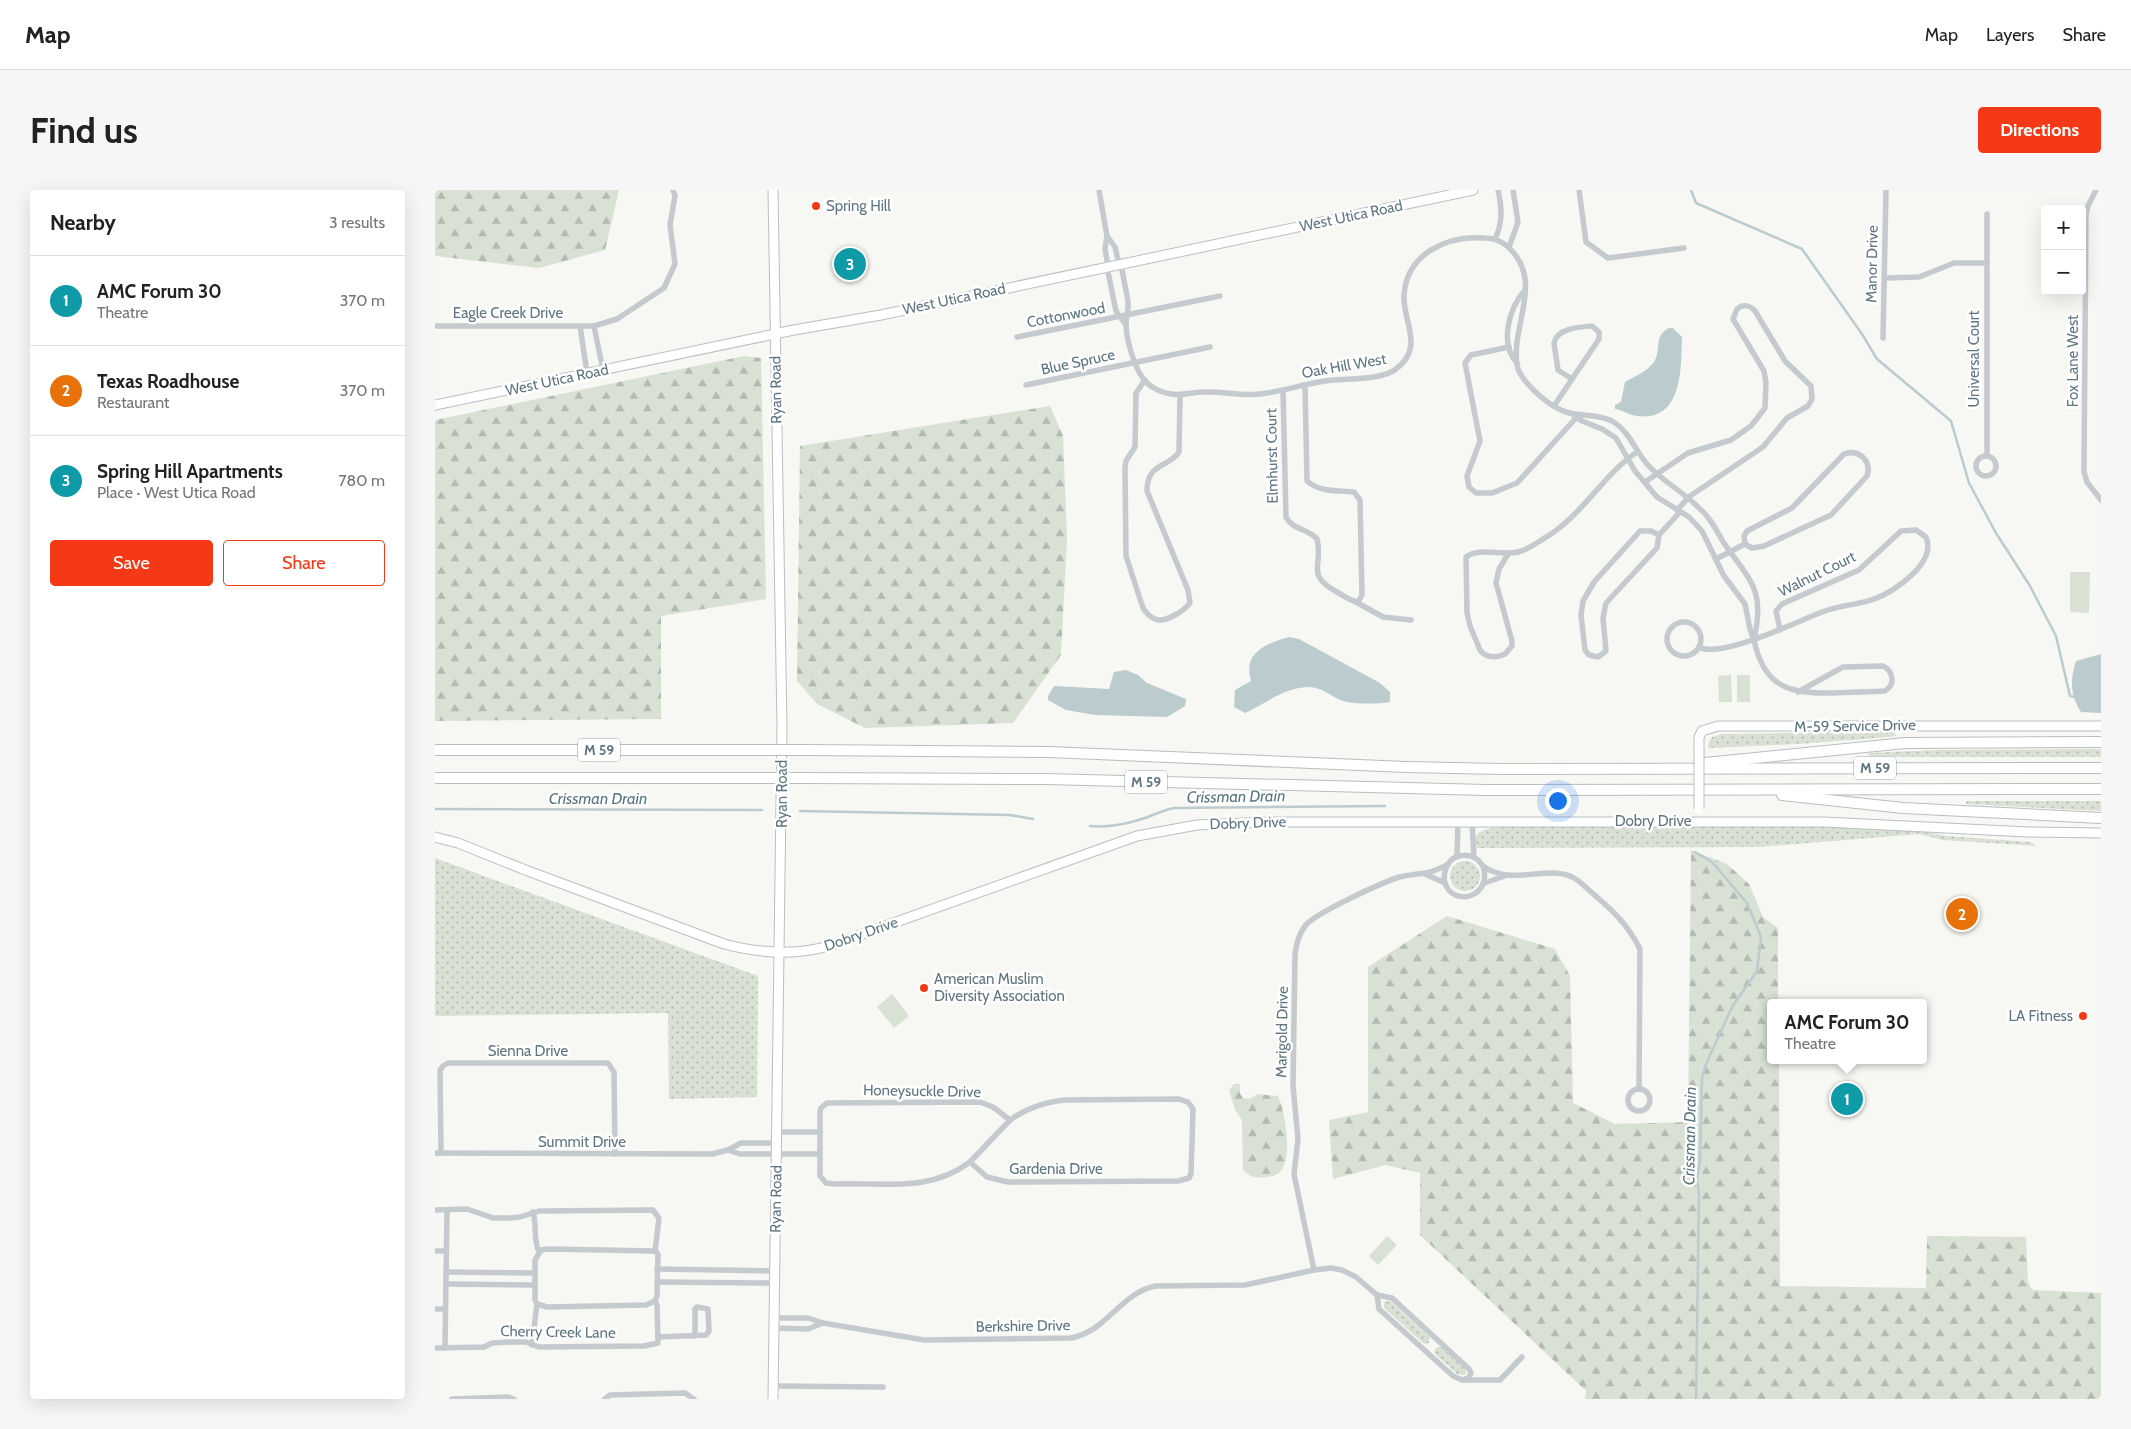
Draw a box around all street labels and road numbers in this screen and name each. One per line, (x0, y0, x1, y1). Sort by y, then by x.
street label: West Utica Road (1298, 196, 1404, 236)
street label: Manor Drive (1862, 225, 1882, 303)
street label: West Utica Road (901, 279, 1007, 319)
street label: Cottonwood (1025, 299, 1107, 331)
street label: Eagle Creek Drive (453, 304, 563, 322)
street label: Universal Court (1965, 310, 1983, 408)
street label: Fox Lane West (2064, 315, 2082, 407)
street label: Blue Spruce (1039, 345, 1117, 379)
street label: Oak Hill West (1300, 350, 1388, 382)
street label: Ryan Road (766, 356, 786, 424)
street label: West Utica Road (504, 360, 610, 400)
street label: Elmhurst Court (1262, 408, 1282, 504)
street label: Walnut Court (1775, 548, 1859, 600)
street label: M-59 Service Drive (1794, 716, 1916, 736)
road number: M 59 (578, 738, 620, 762)
road number: M 59 (1854, 756, 1896, 780)
street label: Ryan Road (773, 760, 791, 828)
road number: M 59 (1125, 770, 1167, 794)
street label: Dobry Drive (1615, 812, 1692, 830)
street label: Dobry Drive (1209, 813, 1287, 833)
street label: Dobry Drive (822, 913, 901, 955)
street label: Marigold Drive (1272, 986, 1292, 1078)
street label: Sienna Drive (488, 1042, 569, 1060)
street label: Honeysuckle Drive (863, 1081, 981, 1101)
street label: Summit Drive (538, 1133, 626, 1151)
street label: Gardenia Drive (1009, 1160, 1103, 1178)
street label: Ryan Road (766, 1165, 786, 1233)
street label: Berkshire Drive (975, 1316, 1071, 1336)
street label: Cherry Creek Lane (500, 1322, 616, 1342)

